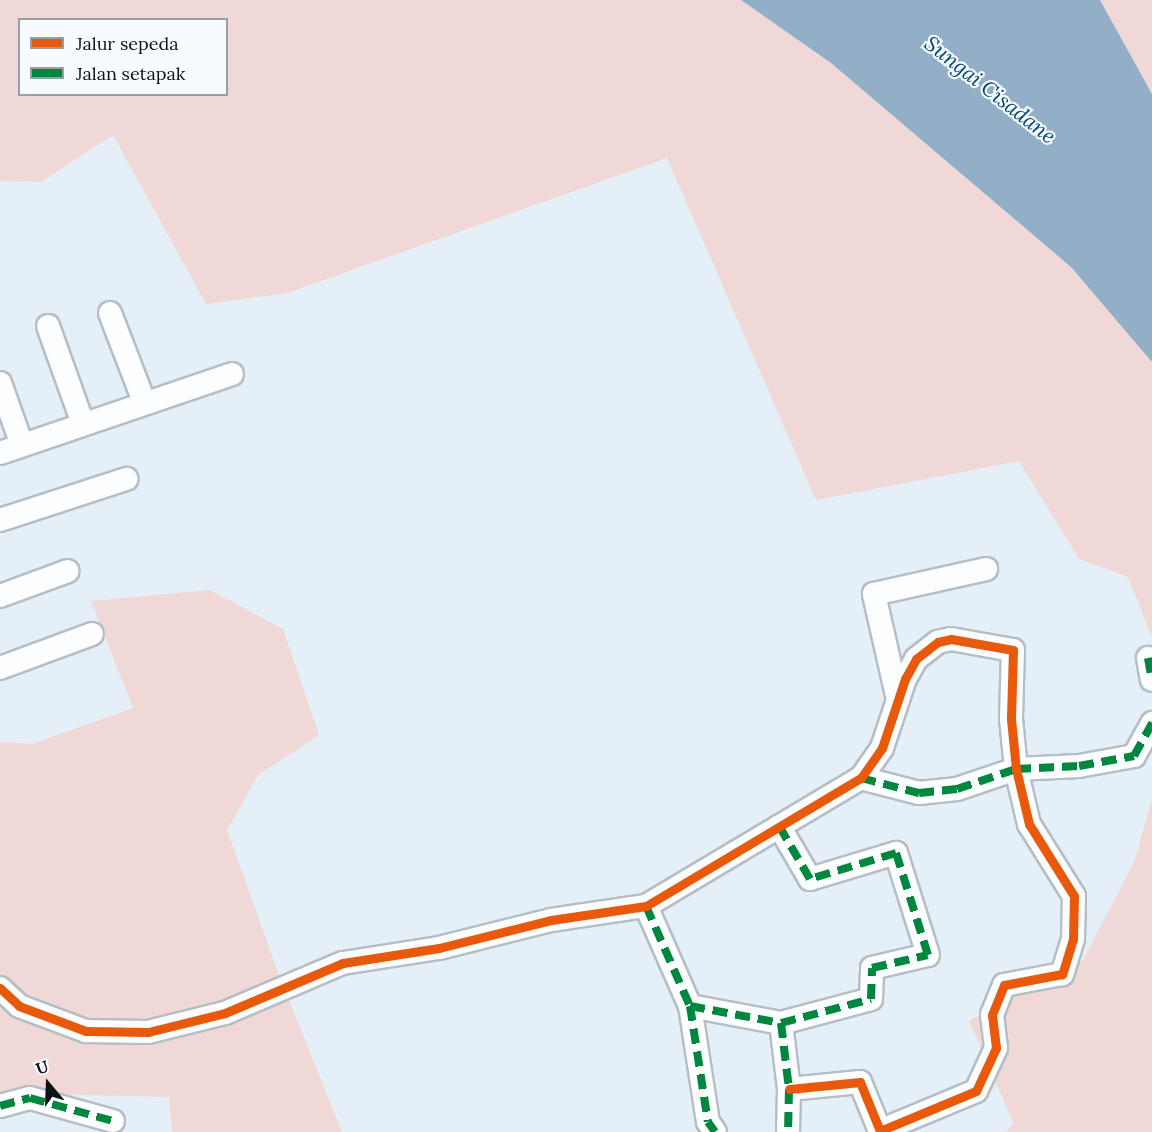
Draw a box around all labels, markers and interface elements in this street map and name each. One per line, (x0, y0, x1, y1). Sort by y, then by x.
legend (18, 18, 228, 96)
water label: Sungai Cisadane (919, 31, 1061, 149)
text: Jalur sepeda (76, 32, 178, 55)
text: Jalan setapak (76, 62, 186, 85)
north arrow (18, 1054, 78, 1114)
text: U (33, 1056, 51, 1078)

